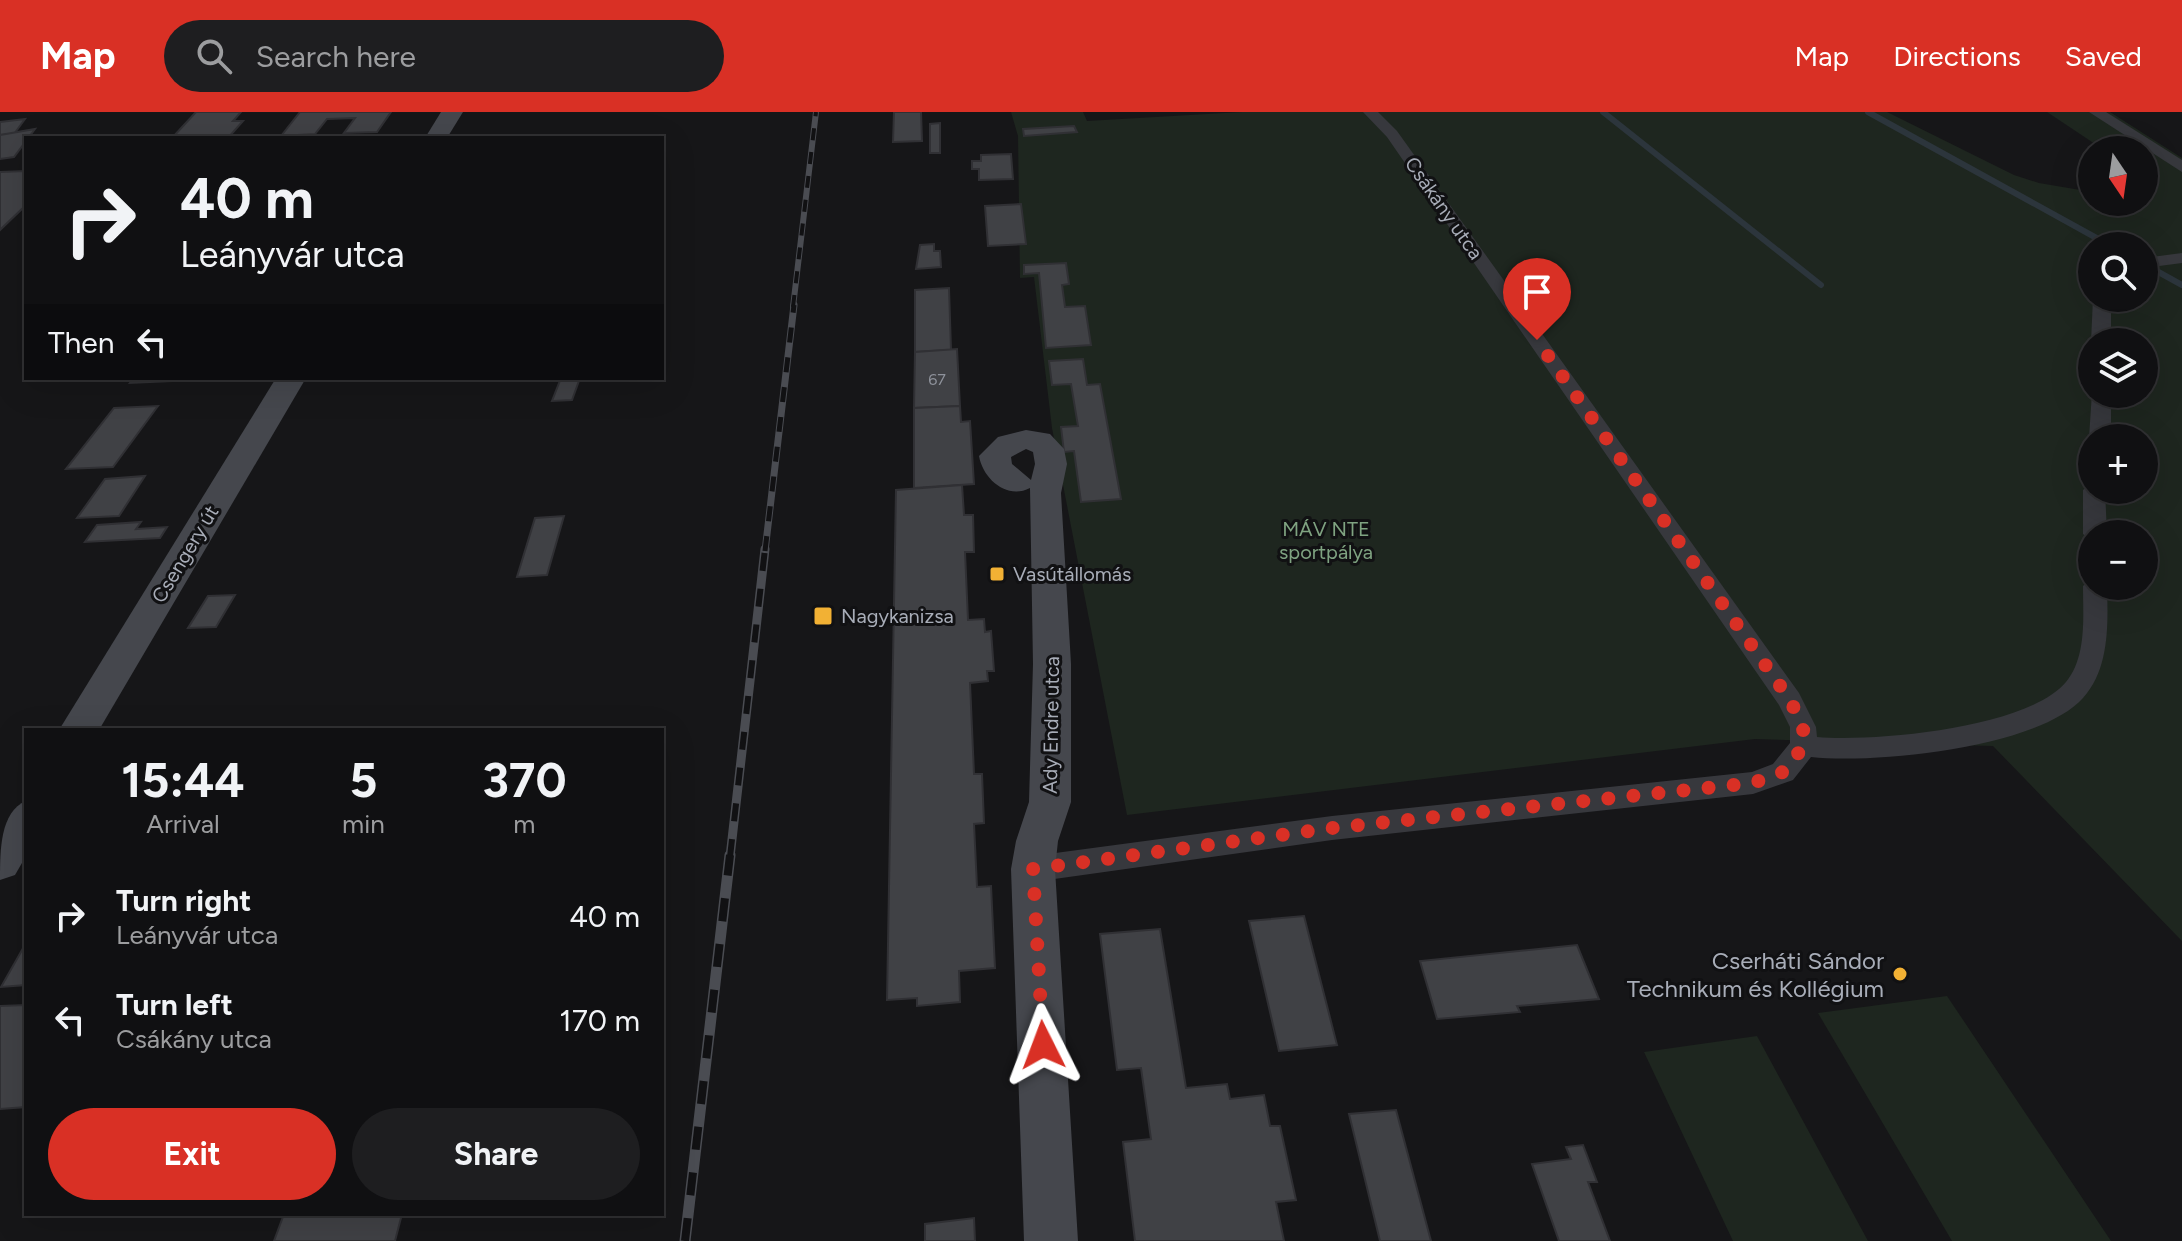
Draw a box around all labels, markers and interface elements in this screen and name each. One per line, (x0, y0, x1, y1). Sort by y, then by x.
search box (164, 20, 724, 92)
text: Map (40, 33, 116, 79)
icon: search (192, 34, 236, 78)
text: Search here (256, 38, 416, 75)
text: Map (1795, 39, 1849, 73)
text: Directions (1893, 39, 2021, 73)
text: Saved (2065, 39, 2142, 73)
north arrow (2078, 136, 2158, 216)
map controls (2078, 136, 2158, 600)
street label: Csákány utca (1400, 152, 1488, 264)
text: 40 m (180, 165, 314, 232)
icon: right (48, 168, 152, 272)
button: search (2078, 232, 2158, 312)
text: Leányvár utca (180, 233, 405, 276)
pin (1503, 258, 1571, 340)
icon: arrive (1515, 270, 1559, 314)
icon: left (130, 320, 174, 364)
text: Then (48, 324, 114, 361)
button: layers (2078, 328, 2158, 408)
house number: 67 (928, 370, 946, 389)
button: + (2078, 424, 2158, 504)
street label: Csengery út (147, 501, 223, 607)
park label: MÁV NTE sportpálya (1279, 517, 1373, 564)
button: − (2078, 520, 2158, 600)
place label: Vasútállomás (1013, 562, 1131, 586)
marker: Vasútállomás (988, 565, 1006, 583)
place label: Nagykanizsa (841, 604, 954, 628)
marker: Nagykanizsa (812, 605, 834, 627)
street label: Ady Endre utca (1038, 656, 1064, 794)
text: 15:44 (121, 751, 245, 809)
text: 5 (349, 751, 377, 809)
text: 370 (482, 751, 567, 809)
text: Arrival (146, 808, 220, 840)
text: min (342, 808, 385, 840)
text: m (513, 808, 535, 840)
text: Turn right (116, 882, 251, 919)
icon: right (48, 894, 92, 938)
text: 40 m (569, 898, 640, 935)
text: Leányvár utca (116, 919, 278, 951)
place label: Cserháti Sándor Technikum és Kollégium (1627, 946, 1884, 1003)
marker: Cserháti Sándor Technikum és Kollégium (1891, 965, 1909, 983)
text: Turn left (116, 986, 233, 1023)
icon: left (48, 998, 92, 1042)
text: 170 m (559, 1002, 640, 1039)
position arrow (1001, 1003, 1085, 1087)
text: Csákány utca (116, 1023, 272, 1055)
button: Exit (48, 1108, 336, 1200)
button: Share (352, 1108, 640, 1200)

